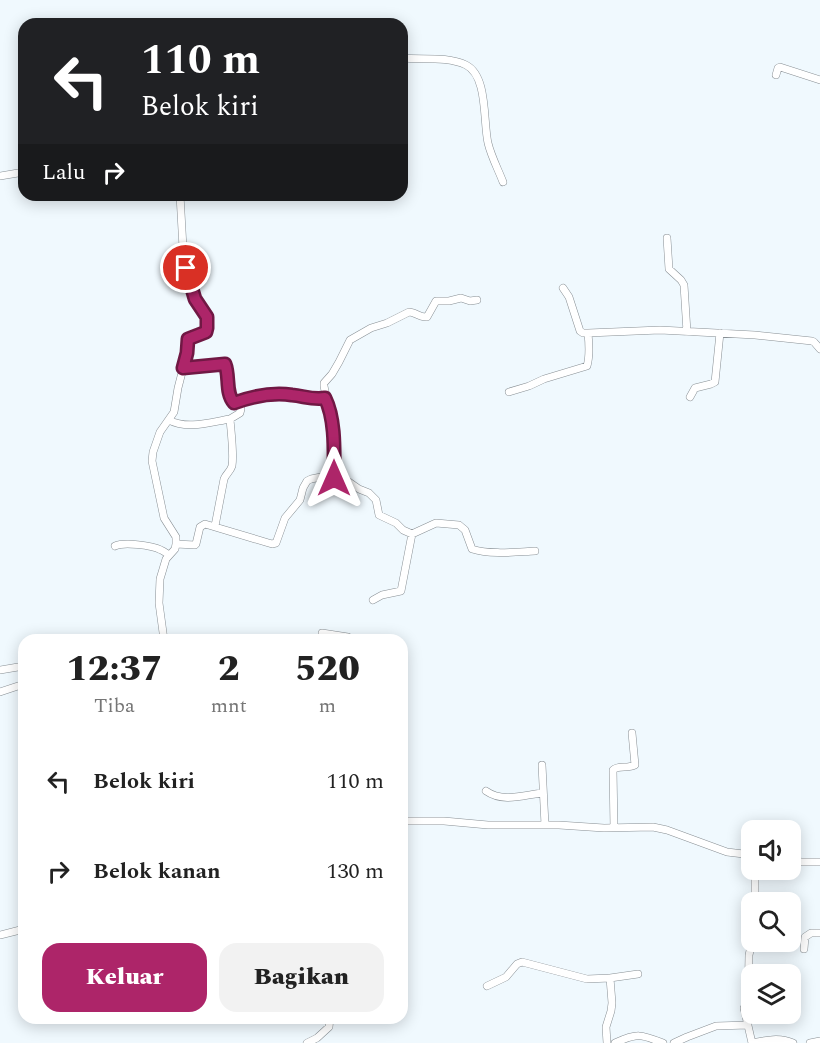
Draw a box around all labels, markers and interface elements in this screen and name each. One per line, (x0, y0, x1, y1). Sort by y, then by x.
text: 110 m (141, 29, 260, 92)
icon: left (42, 42, 120, 120)
text: Belok kiri (141, 86, 259, 128)
text: Lalu (42, 156, 85, 189)
icon: right (97, 156, 130, 189)
pin (160, 242, 211, 293)
icon: arrive (169, 251, 202, 284)
position arrow (302, 446, 366, 510)
text: 12:37 (66, 642, 163, 697)
text: 2 (218, 642, 240, 697)
text: 520 (295, 642, 360, 697)
text: Tiba (94, 691, 135, 721)
text: mnt (211, 691, 247, 721)
text: m (319, 691, 336, 721)
icon: left (42, 765, 75, 798)
text: Belok kiri (93, 765, 195, 798)
text: 110 m (327, 765, 384, 798)
map controls (741, 820, 801, 1024)
button: sound (741, 820, 801, 880)
icon: right (42, 855, 75, 888)
text: Belok kanan (93, 855, 221, 888)
text: 130 m (327, 855, 384, 888)
button: search (741, 892, 801, 952)
button: Keluar (42, 943, 207, 1012)
button: Bagikan (219, 943, 384, 1012)
button: layers (741, 964, 801, 1024)

